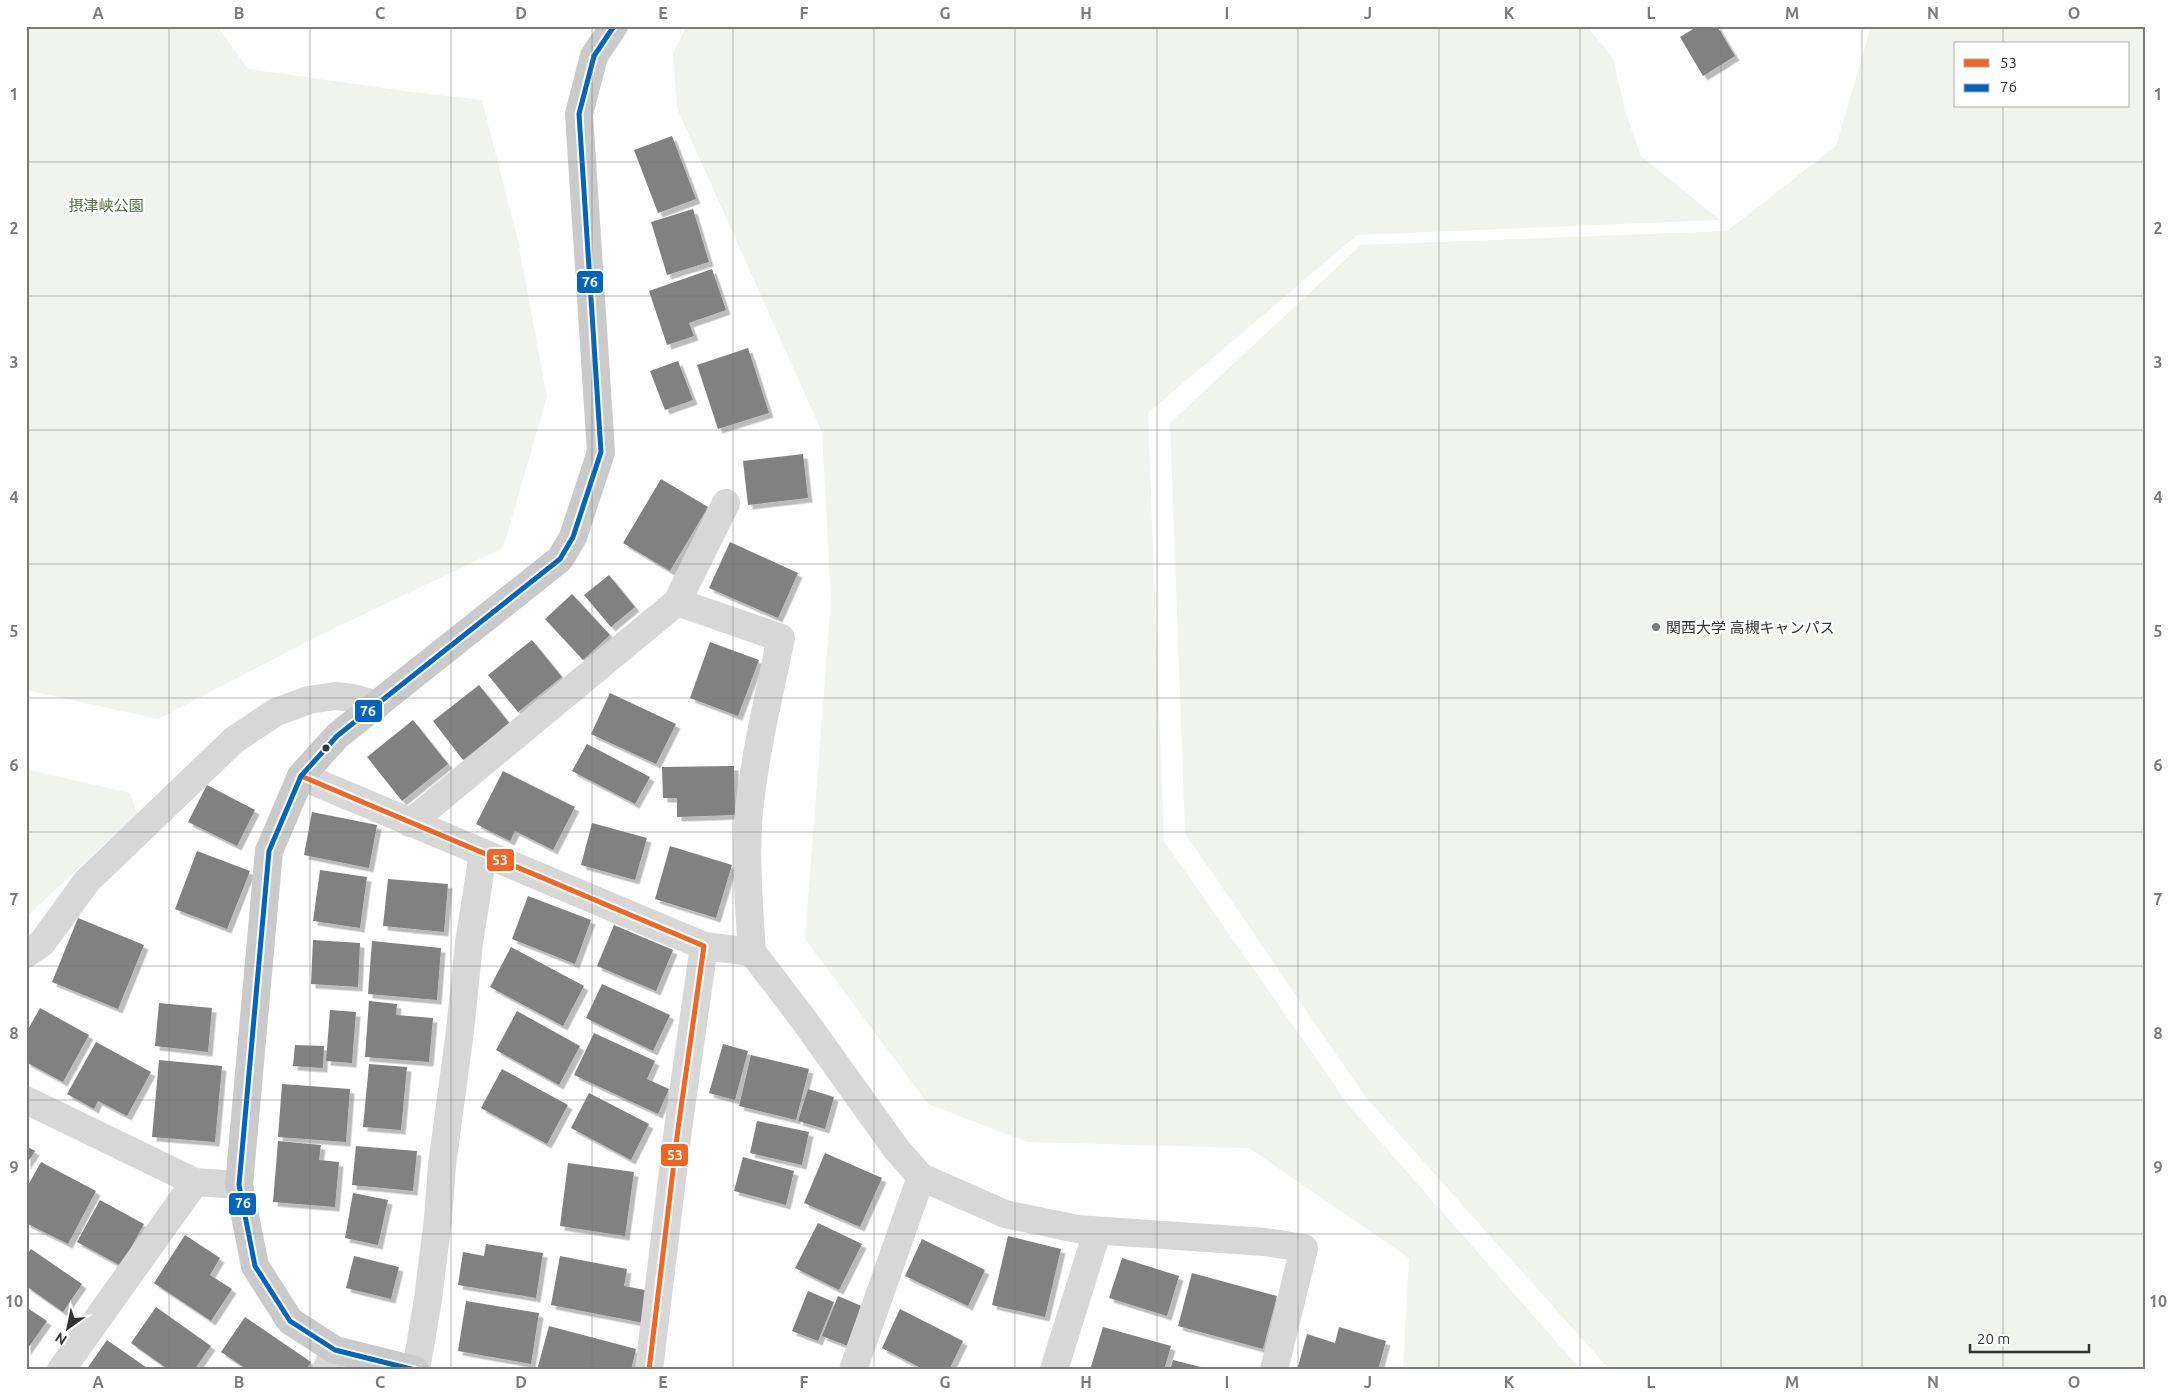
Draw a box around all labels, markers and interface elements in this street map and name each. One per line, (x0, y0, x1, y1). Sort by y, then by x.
text: A (92, 4, 104, 22)
text: B (234, 4, 244, 22)
text: C (375, 4, 385, 22)
text: D (515, 4, 527, 22)
text: E (658, 4, 668, 22)
text: F (800, 4, 809, 22)
text: G (939, 4, 951, 22)
text: H (1080, 4, 1092, 22)
text: I (1225, 4, 1229, 22)
text: J (1364, 4, 1372, 22)
text: K (1504, 4, 1515, 22)
text: L (1647, 4, 1656, 22)
text: M (1785, 4, 1799, 22)
text: N (1927, 4, 1939, 22)
text: O (2068, 4, 2080, 22)
legend (1954, 42, 2130, 108)
text: 53 (2000, 54, 2017, 71)
text: 76 (2000, 78, 2017, 95)
text: 1 (9, 85, 19, 103)
text: 1 (2153, 85, 2163, 103)
park label: 摂津峡公園 (68, 197, 144, 214)
text: 2 (9, 219, 19, 237)
text: 2 (2153, 219, 2163, 237)
line badge: 76 (576, 270, 604, 294)
text: 76 (582, 274, 598, 290)
text: 3 (9, 353, 19, 371)
text: 3 (2153, 353, 2163, 371)
text: 4 (9, 488, 19, 506)
text: 4 (2153, 488, 2163, 506)
place label: 関西大学 高槻キャンパス (1666, 619, 1834, 636)
marker: 関西大学 高槻キャンパス (1650, 621, 1662, 633)
text: 5 (9, 622, 19, 640)
text: 5 (2153, 622, 2163, 640)
line badge: 76 (354, 699, 383, 723)
text: 76 (360, 703, 376, 719)
unlabelled marker (321, 743, 331, 753)
text: 6 (9, 756, 19, 774)
text: 6 (2153, 756, 2163, 774)
line badge: 53 (486, 848, 515, 872)
text: 53 (492, 852, 508, 868)
text: 7 (9, 890, 19, 908)
text: 7 (2153, 890, 2163, 908)
text: 8 (9, 1024, 19, 1042)
text: 8 (2153, 1024, 2163, 1042)
line badge: 53 (660, 1143, 689, 1167)
text: 53 (667, 1147, 683, 1163)
text: 9 (9, 1158, 19, 1176)
text: 9 (2153, 1158, 2163, 1176)
line badge: 76 (228, 1192, 257, 1216)
text: 76 (235, 1195, 251, 1211)
text: 10 (5, 1292, 23, 1310)
text: 10 (2149, 1292, 2167, 1310)
north arrow (42, 1304, 92, 1354)
scale bar (1970, 1321, 2088, 1353)
text: N (52, 1329, 70, 1348)
text: 20 m (1977, 1330, 2010, 1347)
text: A (92, 1373, 104, 1391)
text: B (234, 1373, 244, 1391)
text: C (375, 1373, 385, 1391)
text: D (515, 1373, 527, 1391)
text: E (658, 1373, 668, 1391)
text: F (800, 1373, 809, 1391)
text: G (939, 1373, 951, 1391)
text: H (1080, 1373, 1092, 1391)
text: I (1225, 1373, 1229, 1391)
text: J (1364, 1373, 1372, 1391)
text: K (1504, 1373, 1515, 1391)
text: L (1647, 1373, 1656, 1391)
text: M (1785, 1373, 1799, 1391)
text: N (1927, 1373, 1939, 1391)
text: O (2068, 1373, 2080, 1391)

